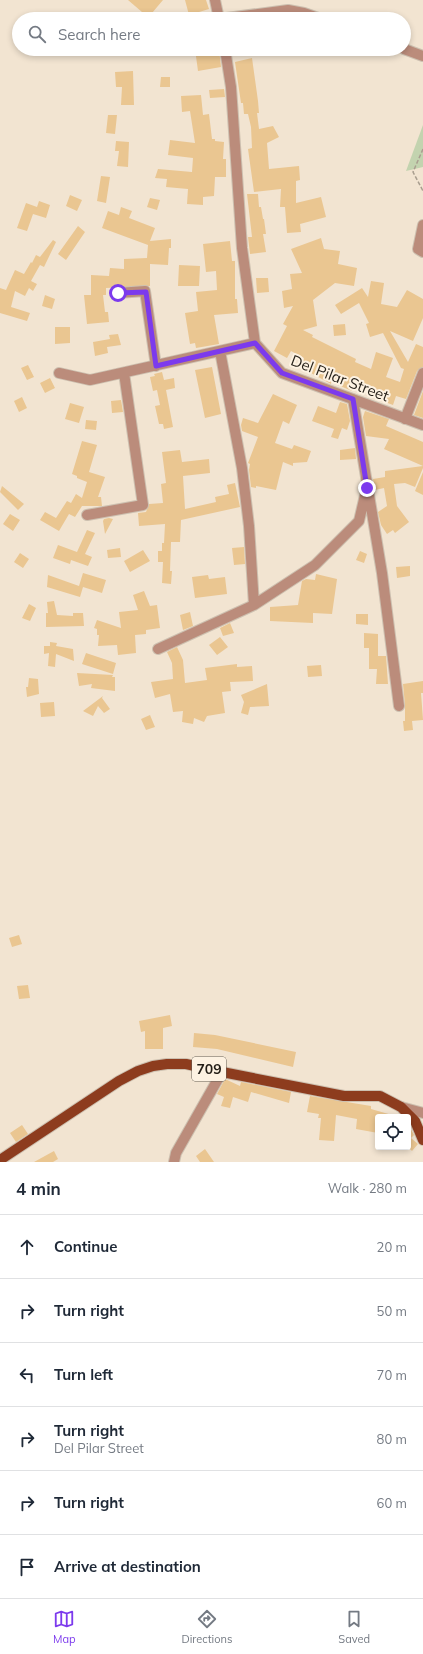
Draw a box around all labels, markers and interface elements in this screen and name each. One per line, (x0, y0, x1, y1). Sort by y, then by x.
search box (12, 12, 411, 56)
icon: search (26, 23, 48, 45)
text: Search here (58, 25, 140, 44)
route start (109, 284, 127, 302)
street label: Del Pilar Street (288, 351, 392, 405)
route end (358, 479, 376, 497)
road number: 709 (192, 1057, 226, 1081)
map controls (375, 1114, 411, 1150)
button: locate (375, 1114, 411, 1150)
text: 4 min (16, 1178, 61, 1199)
text: Walk · 280 m (328, 1180, 407, 1196)
icon: ahead (16, 1236, 38, 1258)
text: Continue (54, 1237, 117, 1256)
text: 20 m (377, 1239, 407, 1255)
icon: right (16, 1300, 38, 1322)
text: Turn right (54, 1301, 124, 1320)
text: 50 m (377, 1303, 407, 1319)
icon: left (16, 1364, 38, 1386)
text: Turn left (54, 1365, 113, 1384)
text: 70 m (377, 1367, 407, 1383)
text: Turn right (54, 1421, 124, 1440)
icon: right (16, 1428, 38, 1450)
text: 80 m (377, 1431, 407, 1447)
text: Del Pilar Street (54, 1440, 144, 1456)
icon: right (16, 1492, 38, 1514)
text: Turn right (54, 1493, 124, 1512)
text: 60 m (377, 1495, 407, 1511)
icon: arrive (16, 1556, 38, 1578)
text: Arrive at destination (54, 1557, 201, 1576)
tab: Map (53, 1608, 76, 1646)
tab: Directions (182, 1608, 232, 1646)
tab: Saved (338, 1608, 370, 1646)

